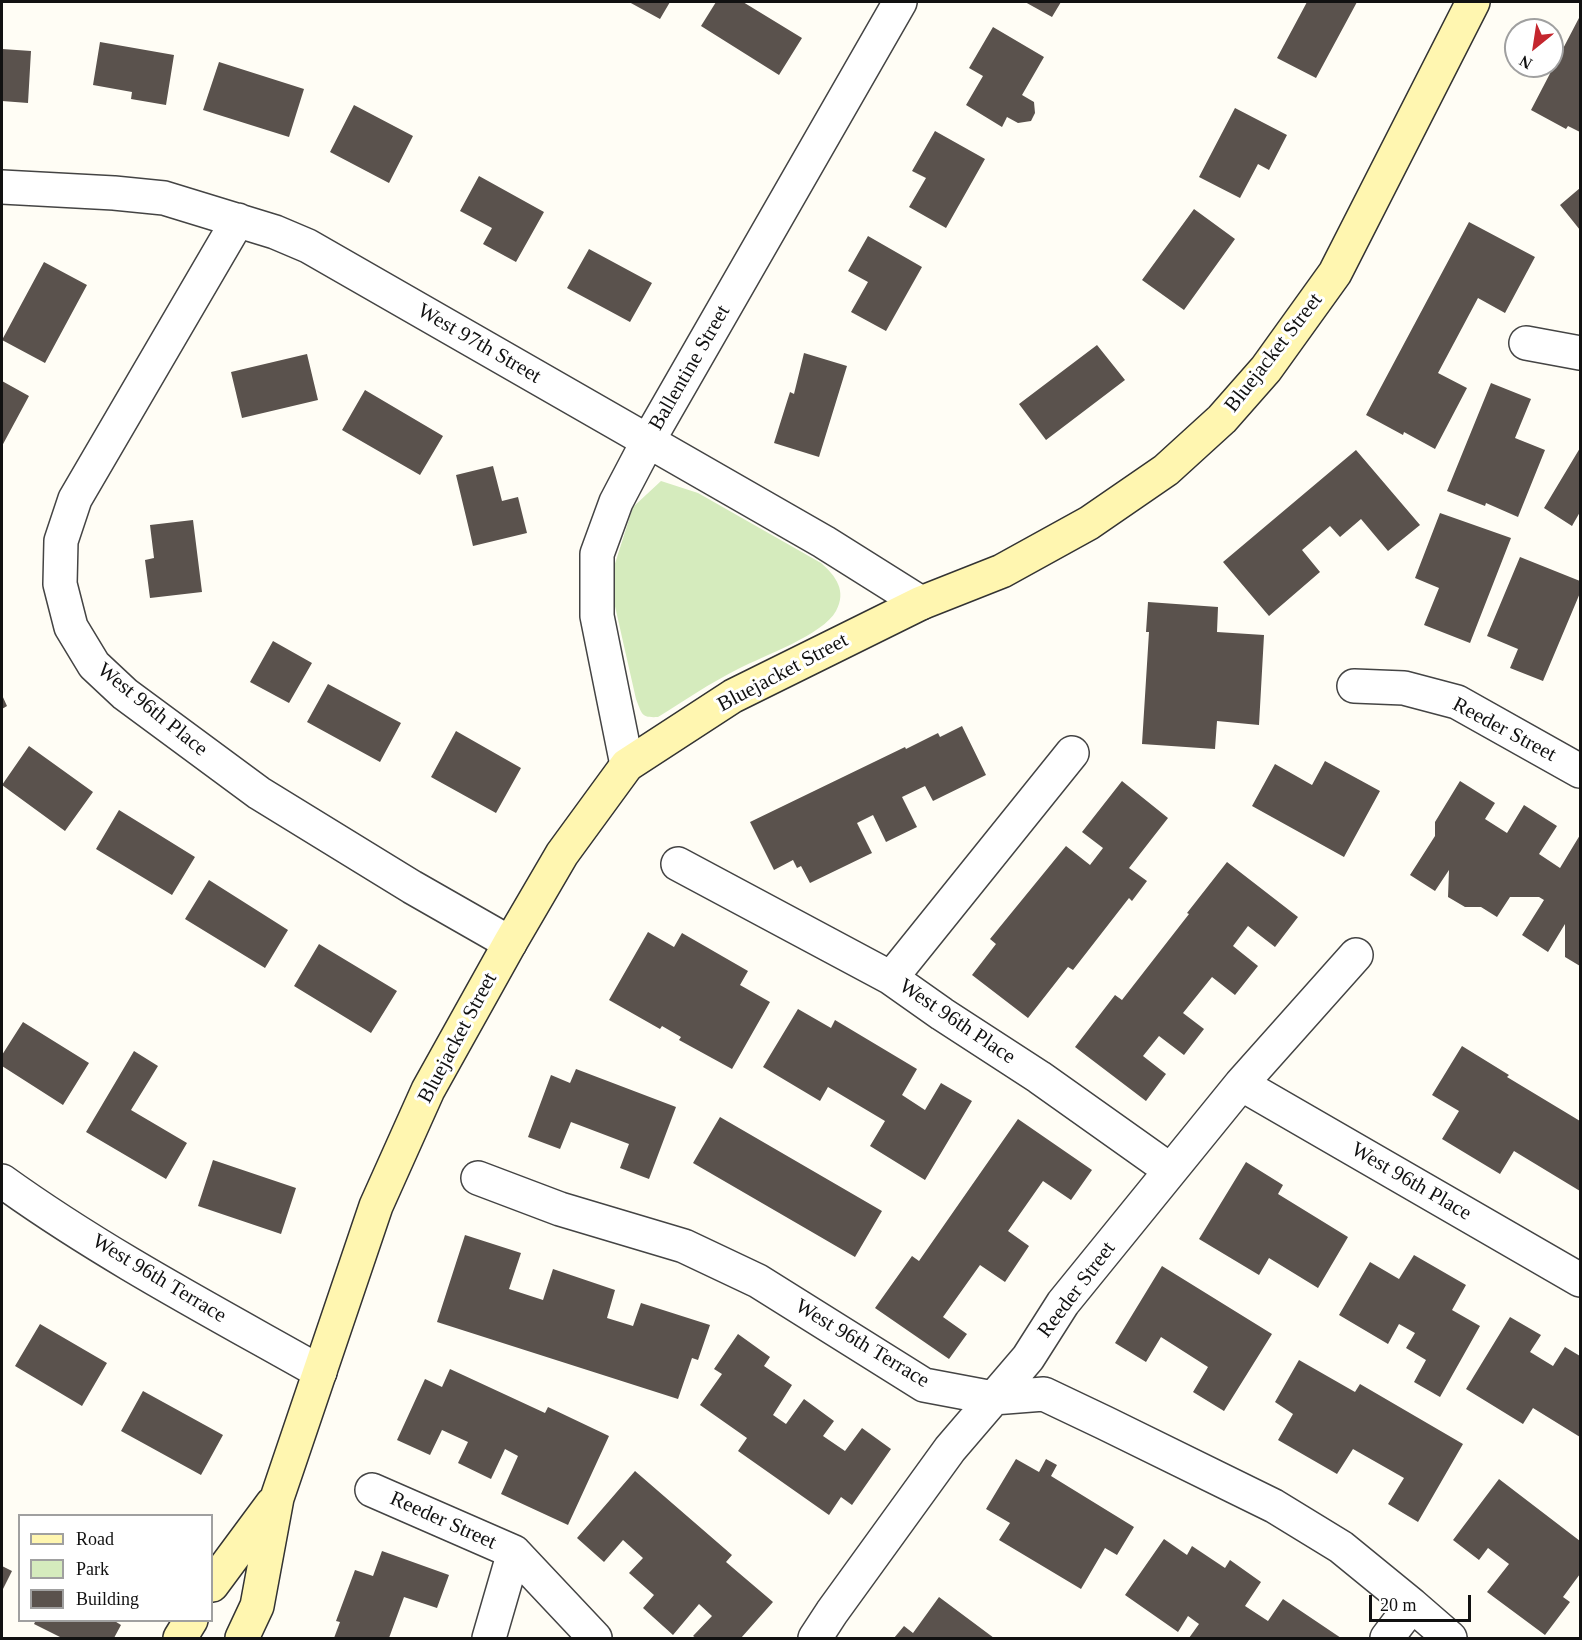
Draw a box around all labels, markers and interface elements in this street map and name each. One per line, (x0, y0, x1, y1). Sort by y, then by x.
north arrow (1504, 18, 1564, 78)
text: N (1516, 52, 1535, 73)
street label: Bluejacket Street (1220, 288, 1328, 418)
street label: West 97th Street (413, 299, 545, 389)
street label: Ballentine Street (644, 301, 736, 435)
street label: Bluejacket Street (714, 628, 852, 718)
street label: West 96th Place (92, 658, 212, 762)
street label: Reeder Street (1448, 692, 1560, 768)
street label: Bluejacket Street (413, 969, 503, 1107)
street label: West 96th Place (894, 974, 1020, 1070)
street label: West 96th Place (1346, 1137, 1476, 1227)
street label: West 96th Terrace (87, 1229, 231, 1329)
street label: Reeder Street (1033, 1237, 1121, 1343)
street label: West 96th Terrace (790, 1294, 934, 1394)
street label: Reeder Street (386, 1486, 500, 1556)
legend (18, 1514, 213, 1622)
text: Road (76, 1529, 114, 1549)
text: Park (76, 1559, 109, 1579)
scale bar (1372, 1583, 1474, 1621)
text: Building (76, 1589, 139, 1609)
text: 20 m (1380, 1595, 1417, 1615)

